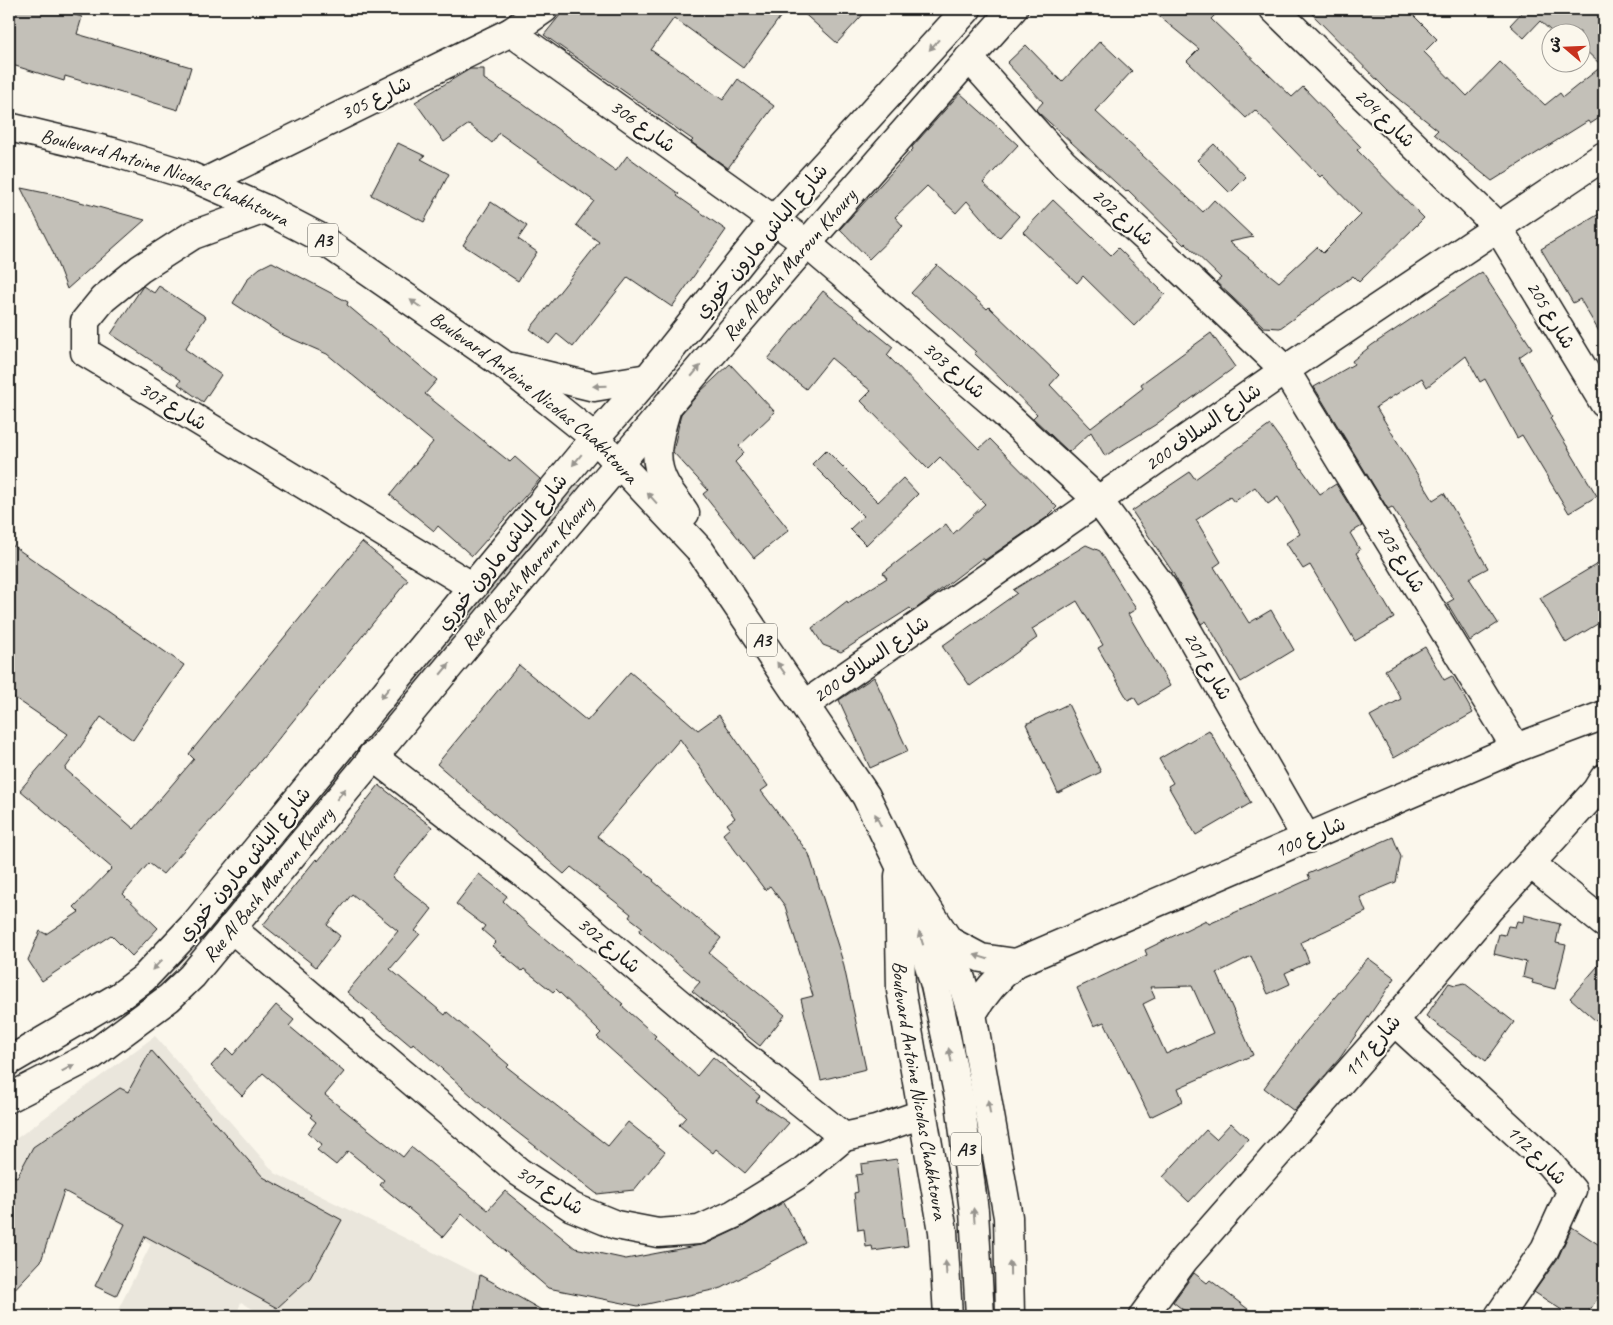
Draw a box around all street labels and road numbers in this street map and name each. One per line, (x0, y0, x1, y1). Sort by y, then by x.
street label: شارع 305 (337, 70, 416, 127)
street label: شارع 204 (1349, 83, 1421, 154)
street label: شارع 306 (605, 94, 681, 159)
street label: Boulevard Antoine Nicolas Chakhtoura (38, 123, 294, 232)
street label: شارع الباش مارون خوري (689, 158, 835, 325)
street label: Rue Al Bash Maroun Khoury (717, 182, 862, 346)
street label: شارع 202 (1086, 183, 1159, 252)
road number: A3 (308, 224, 338, 256)
street label: شارع 205 (1520, 276, 1581, 354)
street label: Boulevard Antoine Nicolas Chakhtoura (425, 305, 644, 490)
street label: شارع 303 (917, 336, 991, 405)
street label: شارع 307 (134, 376, 212, 437)
street label: 200 شارع السلاف (1140, 378, 1267, 477)
street label: شارع الباش مارون خوري (431, 468, 575, 637)
street label: Rue Al Bash Maroun Khoury (455, 490, 599, 655)
street label: شارع 203 (1370, 520, 1431, 598)
street label: 200 شارع السلاف (808, 610, 935, 709)
road number: A3 (747, 624, 777, 656)
street label: شارع 201 (1178, 627, 1238, 705)
street label: شارع الباش مارون خوري (172, 781, 318, 948)
street label: Rue Al Bash Maroun Khoury (197, 801, 340, 967)
street label: شارع 100 (1271, 811, 1350, 864)
street label: شارع 302 (572, 911, 646, 979)
street label: Boulevard Antoine Nicolas Chakhtoura (888, 961, 953, 1223)
street label: شارع 111 (1338, 1009, 1407, 1083)
street label: شارع 112 (1501, 1120, 1572, 1191)
road number: A3 (951, 1132, 981, 1166)
street label: شارع 301 (511, 1159, 588, 1221)

